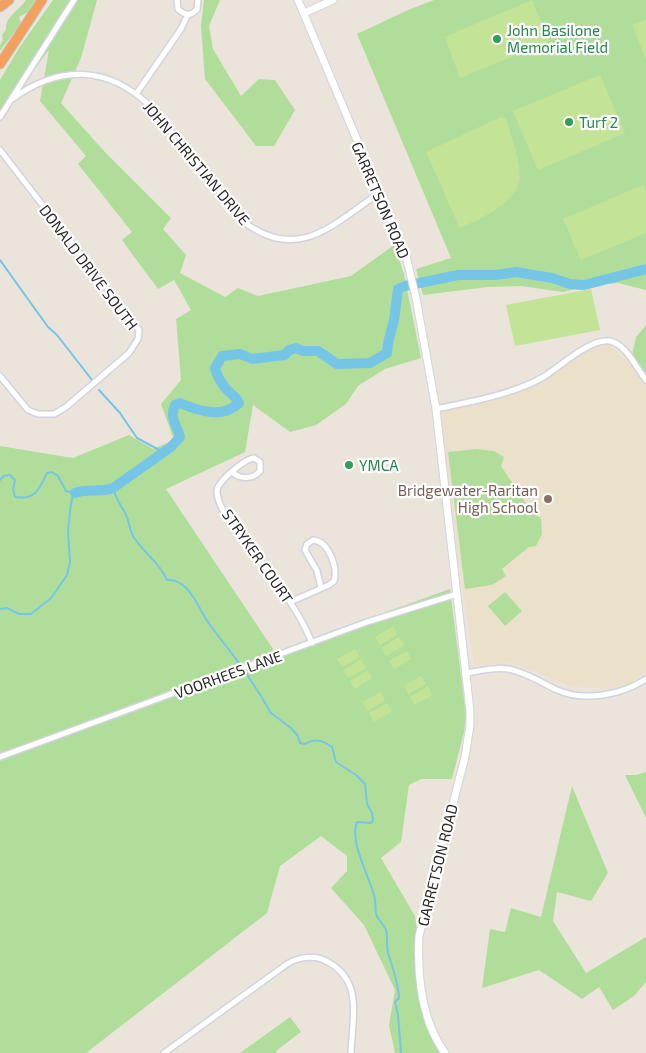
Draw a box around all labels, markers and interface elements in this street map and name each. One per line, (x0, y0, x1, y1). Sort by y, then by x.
place label: John Basilone Memorial Field (507, 21, 608, 56)
marker: John Basilone Memorial Field (491, 33, 503, 45)
street label: JOHN CHRISTIAN DRIVE (140, 98, 254, 228)
place label: Turf 2 (579, 113, 618, 131)
marker: Turf 2 (563, 116, 575, 128)
street label: GARRETSON ROAD (348, 139, 414, 261)
street label: DONALD DRIVE SOUTH (36, 201, 142, 333)
place label: YMCA (359, 456, 399, 474)
marker: YMCA (343, 459, 355, 471)
place label: Bridgewater-Raritan High School (398, 481, 539, 516)
marker: Bridgewater-Raritan High School (542, 493, 554, 505)
street label: STRYKER COURT (219, 505, 297, 607)
street label: VOORHEES LANE (172, 646, 284, 702)
street label: GARRETSON ROAD (413, 802, 461, 928)

